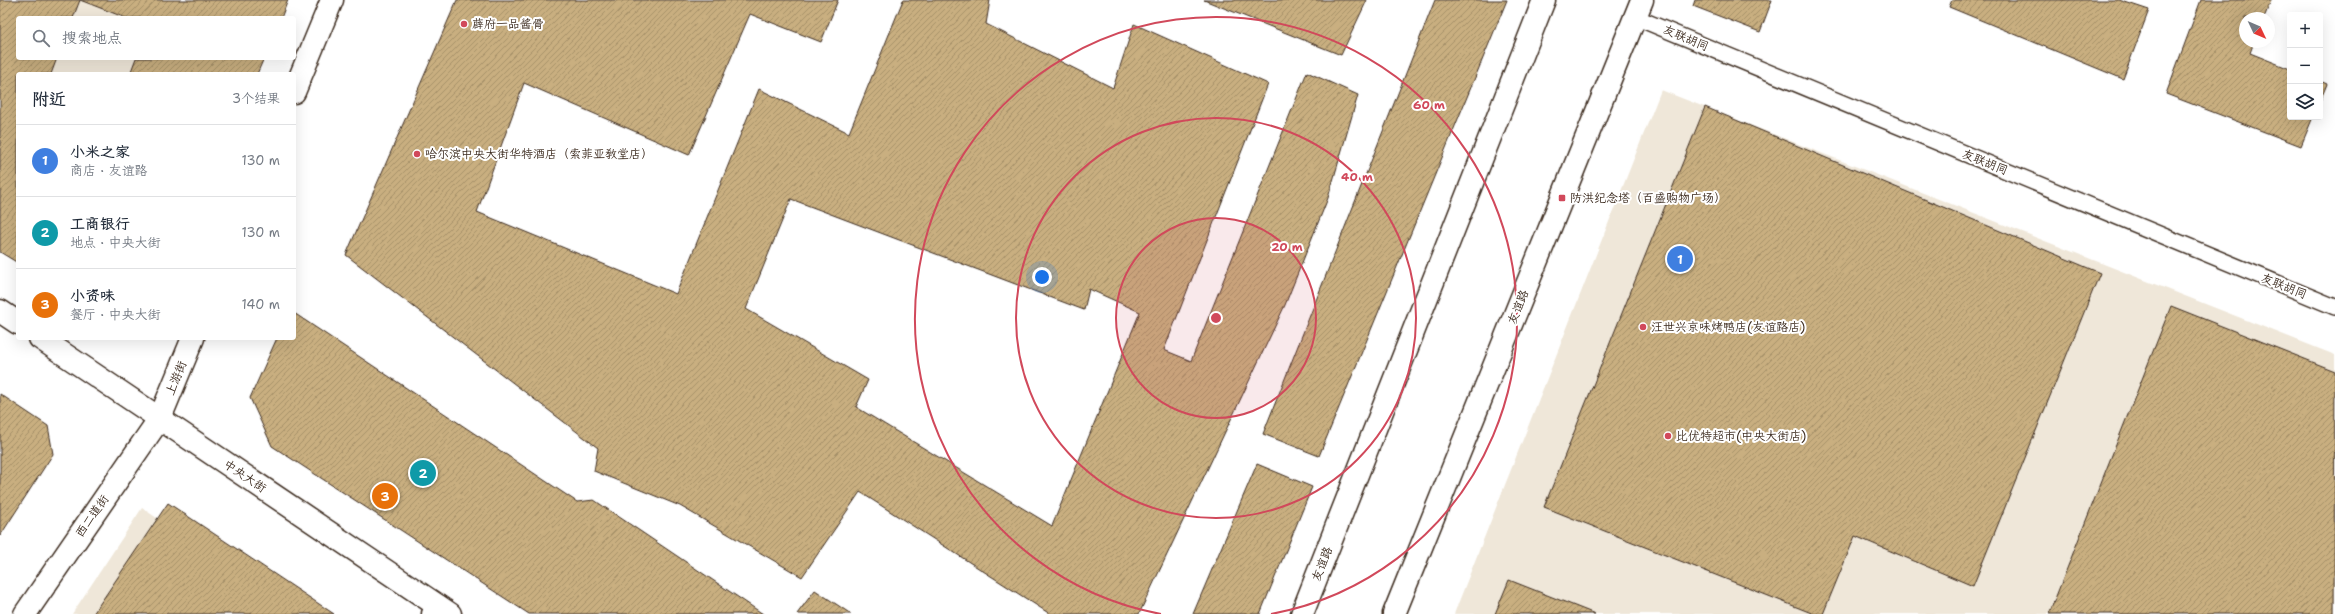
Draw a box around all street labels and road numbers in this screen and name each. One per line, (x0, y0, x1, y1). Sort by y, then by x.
street label: 友联胡同 (1661, 21, 1711, 55)
street label: 友联胡同 (1960, 146, 2010, 178)
street label: 友联胡同 (2259, 270, 2309, 302)
street label: 友谊路 (1504, 287, 1532, 327)
street label: 上游街 (162, 358, 190, 398)
street label: 中央大街 (221, 456, 269, 496)
street label: 西二道街 (72, 492, 112, 540)
street label: 友谊路 (1308, 544, 1336, 584)

